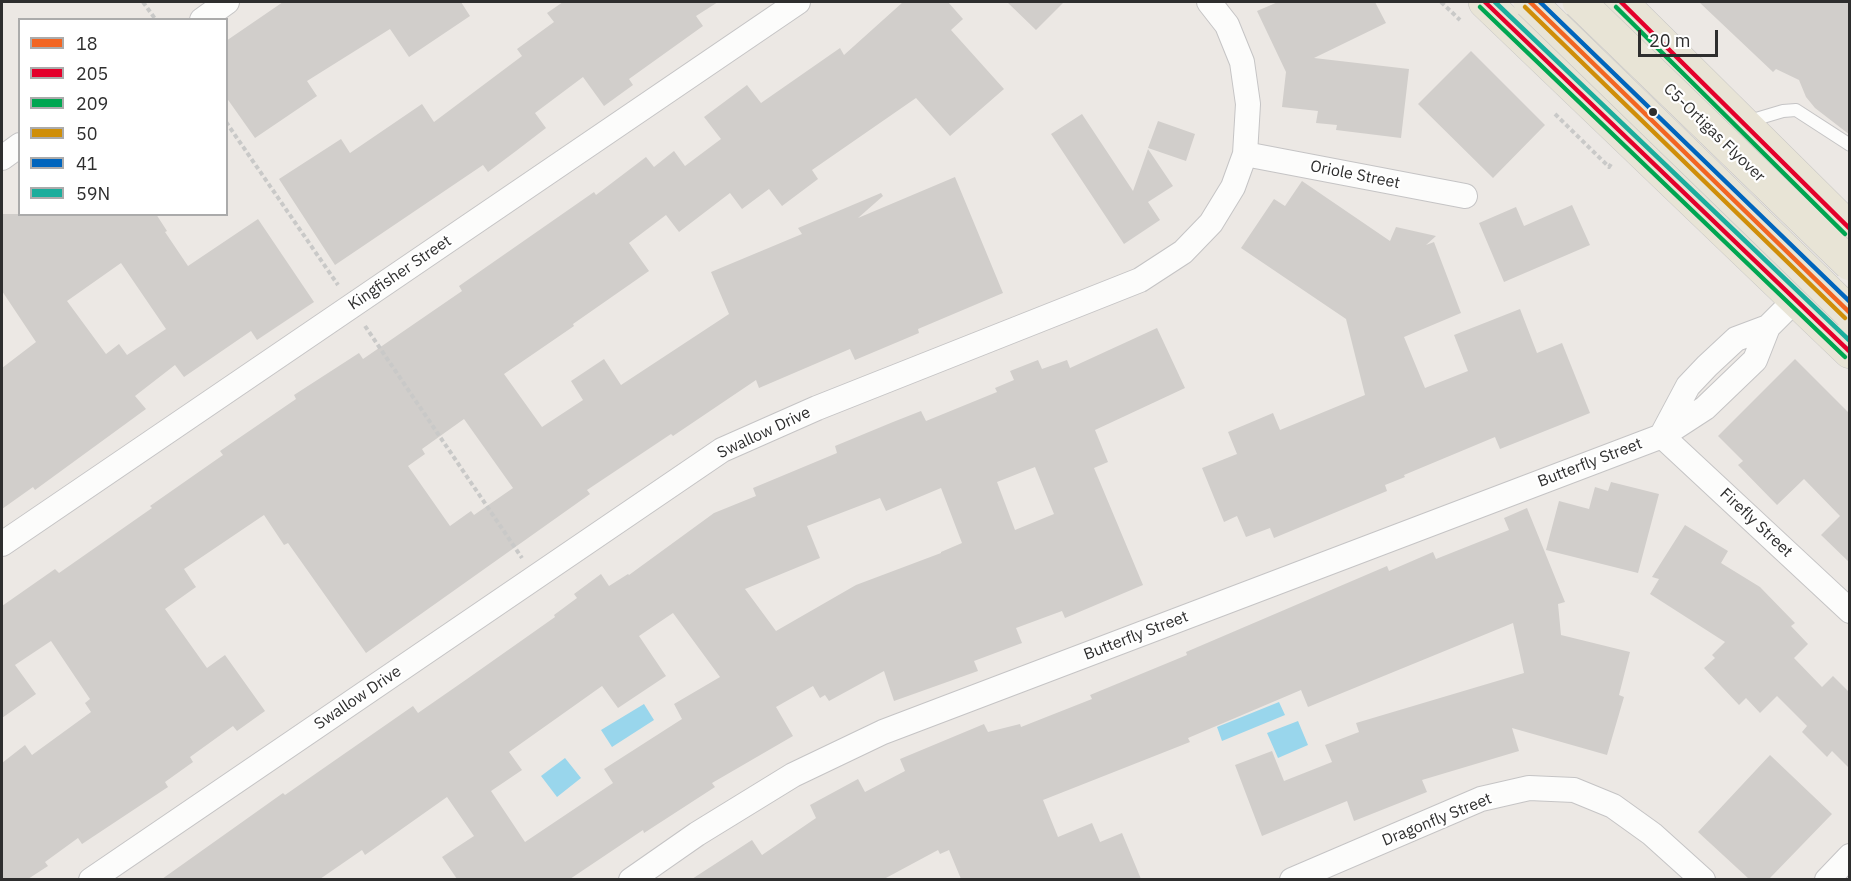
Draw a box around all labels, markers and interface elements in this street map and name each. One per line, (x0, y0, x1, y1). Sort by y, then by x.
legend (18, 18, 228, 216)
scale bar (1641, 18, 1720, 56)
text: 20 m (1649, 29, 1691, 52)
text: 18 (76, 32, 98, 55)
text: 205 (76, 62, 108, 85)
street label: C5-Ortigas Flyover (1659, 80, 1769, 186)
text: 209 (76, 92, 108, 115)
unlabelled marker (1647, 106, 1659, 118)
text: 50 (76, 122, 98, 145)
text: 41 (76, 152, 98, 175)
street label: Oriole Street (1309, 157, 1401, 193)
text: 59N (76, 182, 110, 205)
street label: Kingfisher Street (345, 232, 455, 314)
street label: Swallow Drive (714, 403, 814, 463)
street label: Butterfly Street (1535, 434, 1645, 492)
street label: Firefly Street (1716, 484, 1796, 562)
street label: Butterfly Street (1081, 607, 1191, 665)
street label: Swallow Drive (311, 662, 405, 734)
street label: Dragonfly Street (1379, 789, 1495, 851)

